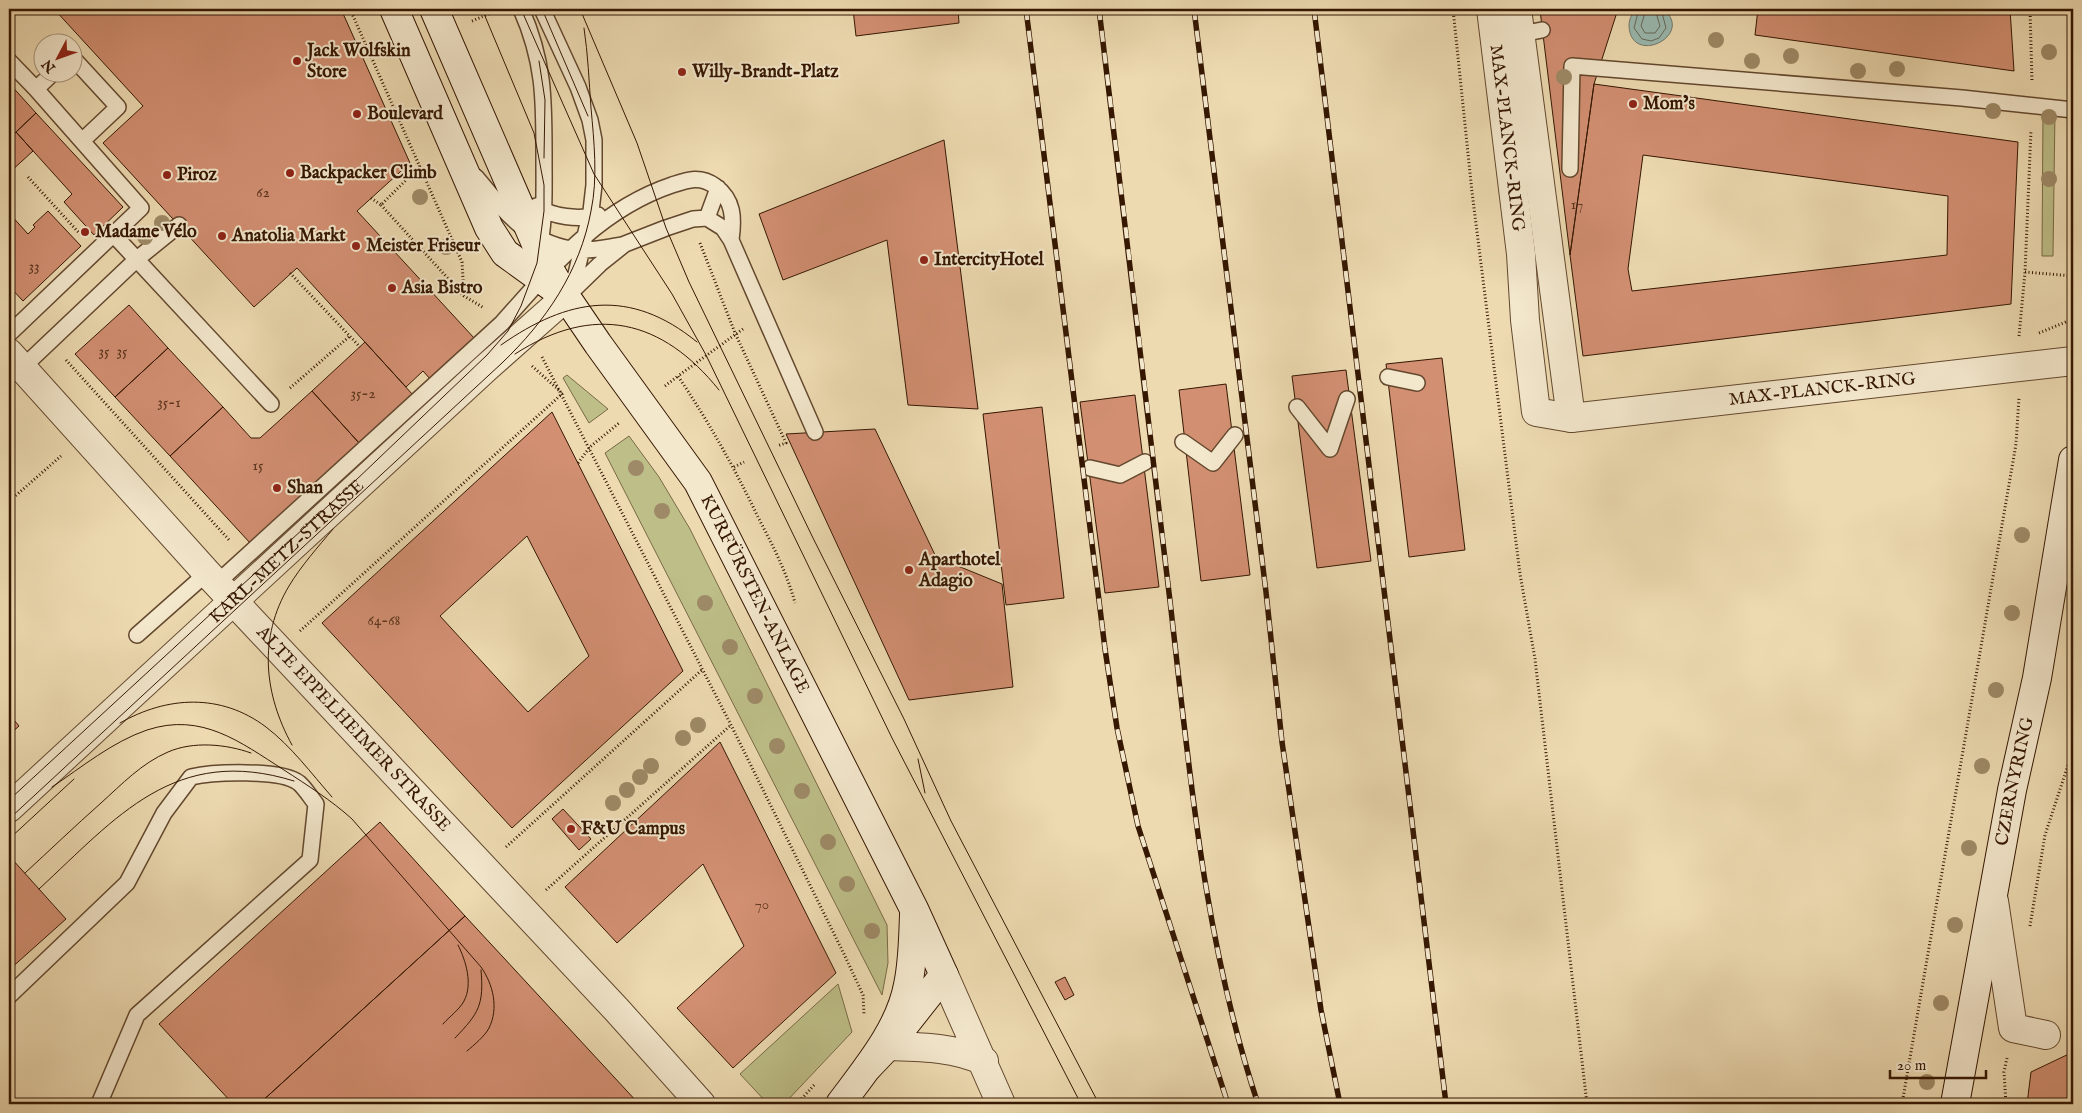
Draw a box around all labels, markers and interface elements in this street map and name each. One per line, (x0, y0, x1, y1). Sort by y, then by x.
north arrow (32, 32, 82, 82)
place label: Jack Wolfskin Store (305, 40, 411, 84)
street label: MAX-PLANCK-RING (1484, 43, 1530, 233)
text: N (38, 55, 60, 77)
marker: Jack Wolfskin Store (291, 55, 303, 67)
place label: Willy-Brandt-Platz (691, 61, 839, 84)
marker: Willy-Brandt-Platz (676, 66, 688, 78)
place label: Mom’s (1643, 93, 1695, 116)
marker: Mom’s (1627, 98, 1639, 110)
place label: Boulevard (367, 103, 443, 126)
marker: Boulevard (351, 108, 363, 120)
place label: Backpacker Climb (300, 162, 437, 185)
place label: Piroz (177, 164, 218, 187)
marker: Backpacker Climb (284, 167, 296, 179)
marker: Piroz (161, 169, 173, 181)
house number: 62 (256, 183, 270, 202)
house number: 17 (1571, 195, 1583, 214)
place label: Madame Vélo (95, 221, 197, 244)
place label: Anatolia Markt (231, 225, 347, 248)
marker: Madame Vélo (79, 226, 91, 238)
marker: Anatolia Markt (216, 230, 228, 242)
place label: Meister Friseur (366, 235, 481, 258)
marker: Meister Friseur (350, 240, 362, 252)
place label: IntercityHotel (934, 249, 1045, 272)
marker: IntercityHotel (918, 254, 930, 266)
house number: 33 (28, 257, 40, 276)
place label: Asia Bistro (401, 277, 483, 300)
marker: Asia Bistro (386, 282, 398, 294)
house number: 35 (98, 342, 110, 361)
house number: 35 (116, 342, 128, 361)
street label: MAX-PLANCK-RING (1728, 367, 1918, 412)
house number: 35-2 (350, 384, 376, 403)
house number: 35-1 (157, 393, 181, 412)
house number: 15 (252, 456, 264, 475)
street label: KARL-METZ-STRASSE (205, 475, 369, 629)
place label: Shan (287, 477, 324, 500)
marker: Shan (271, 482, 283, 494)
street label: KURFÜRSTEN-ANLAGE (695, 491, 815, 697)
place label: Aparthotel Adagio (918, 549, 1001, 593)
marker: Aparthotel Adagio (903, 564, 915, 576)
house number: 64-68 (368, 611, 401, 630)
street label: ALTE EPPELHEIMER STRASSE (251, 621, 456, 837)
street label: CZERNYRING (1991, 714, 2040, 848)
place label: F&U Campus (581, 818, 686, 841)
marker: F&U Campus (565, 823, 577, 835)
house number: 70 (755, 895, 769, 914)
scale bar (1890, 1048, 1986, 1080)
text: 20 m (1897, 1056, 1927, 1075)

